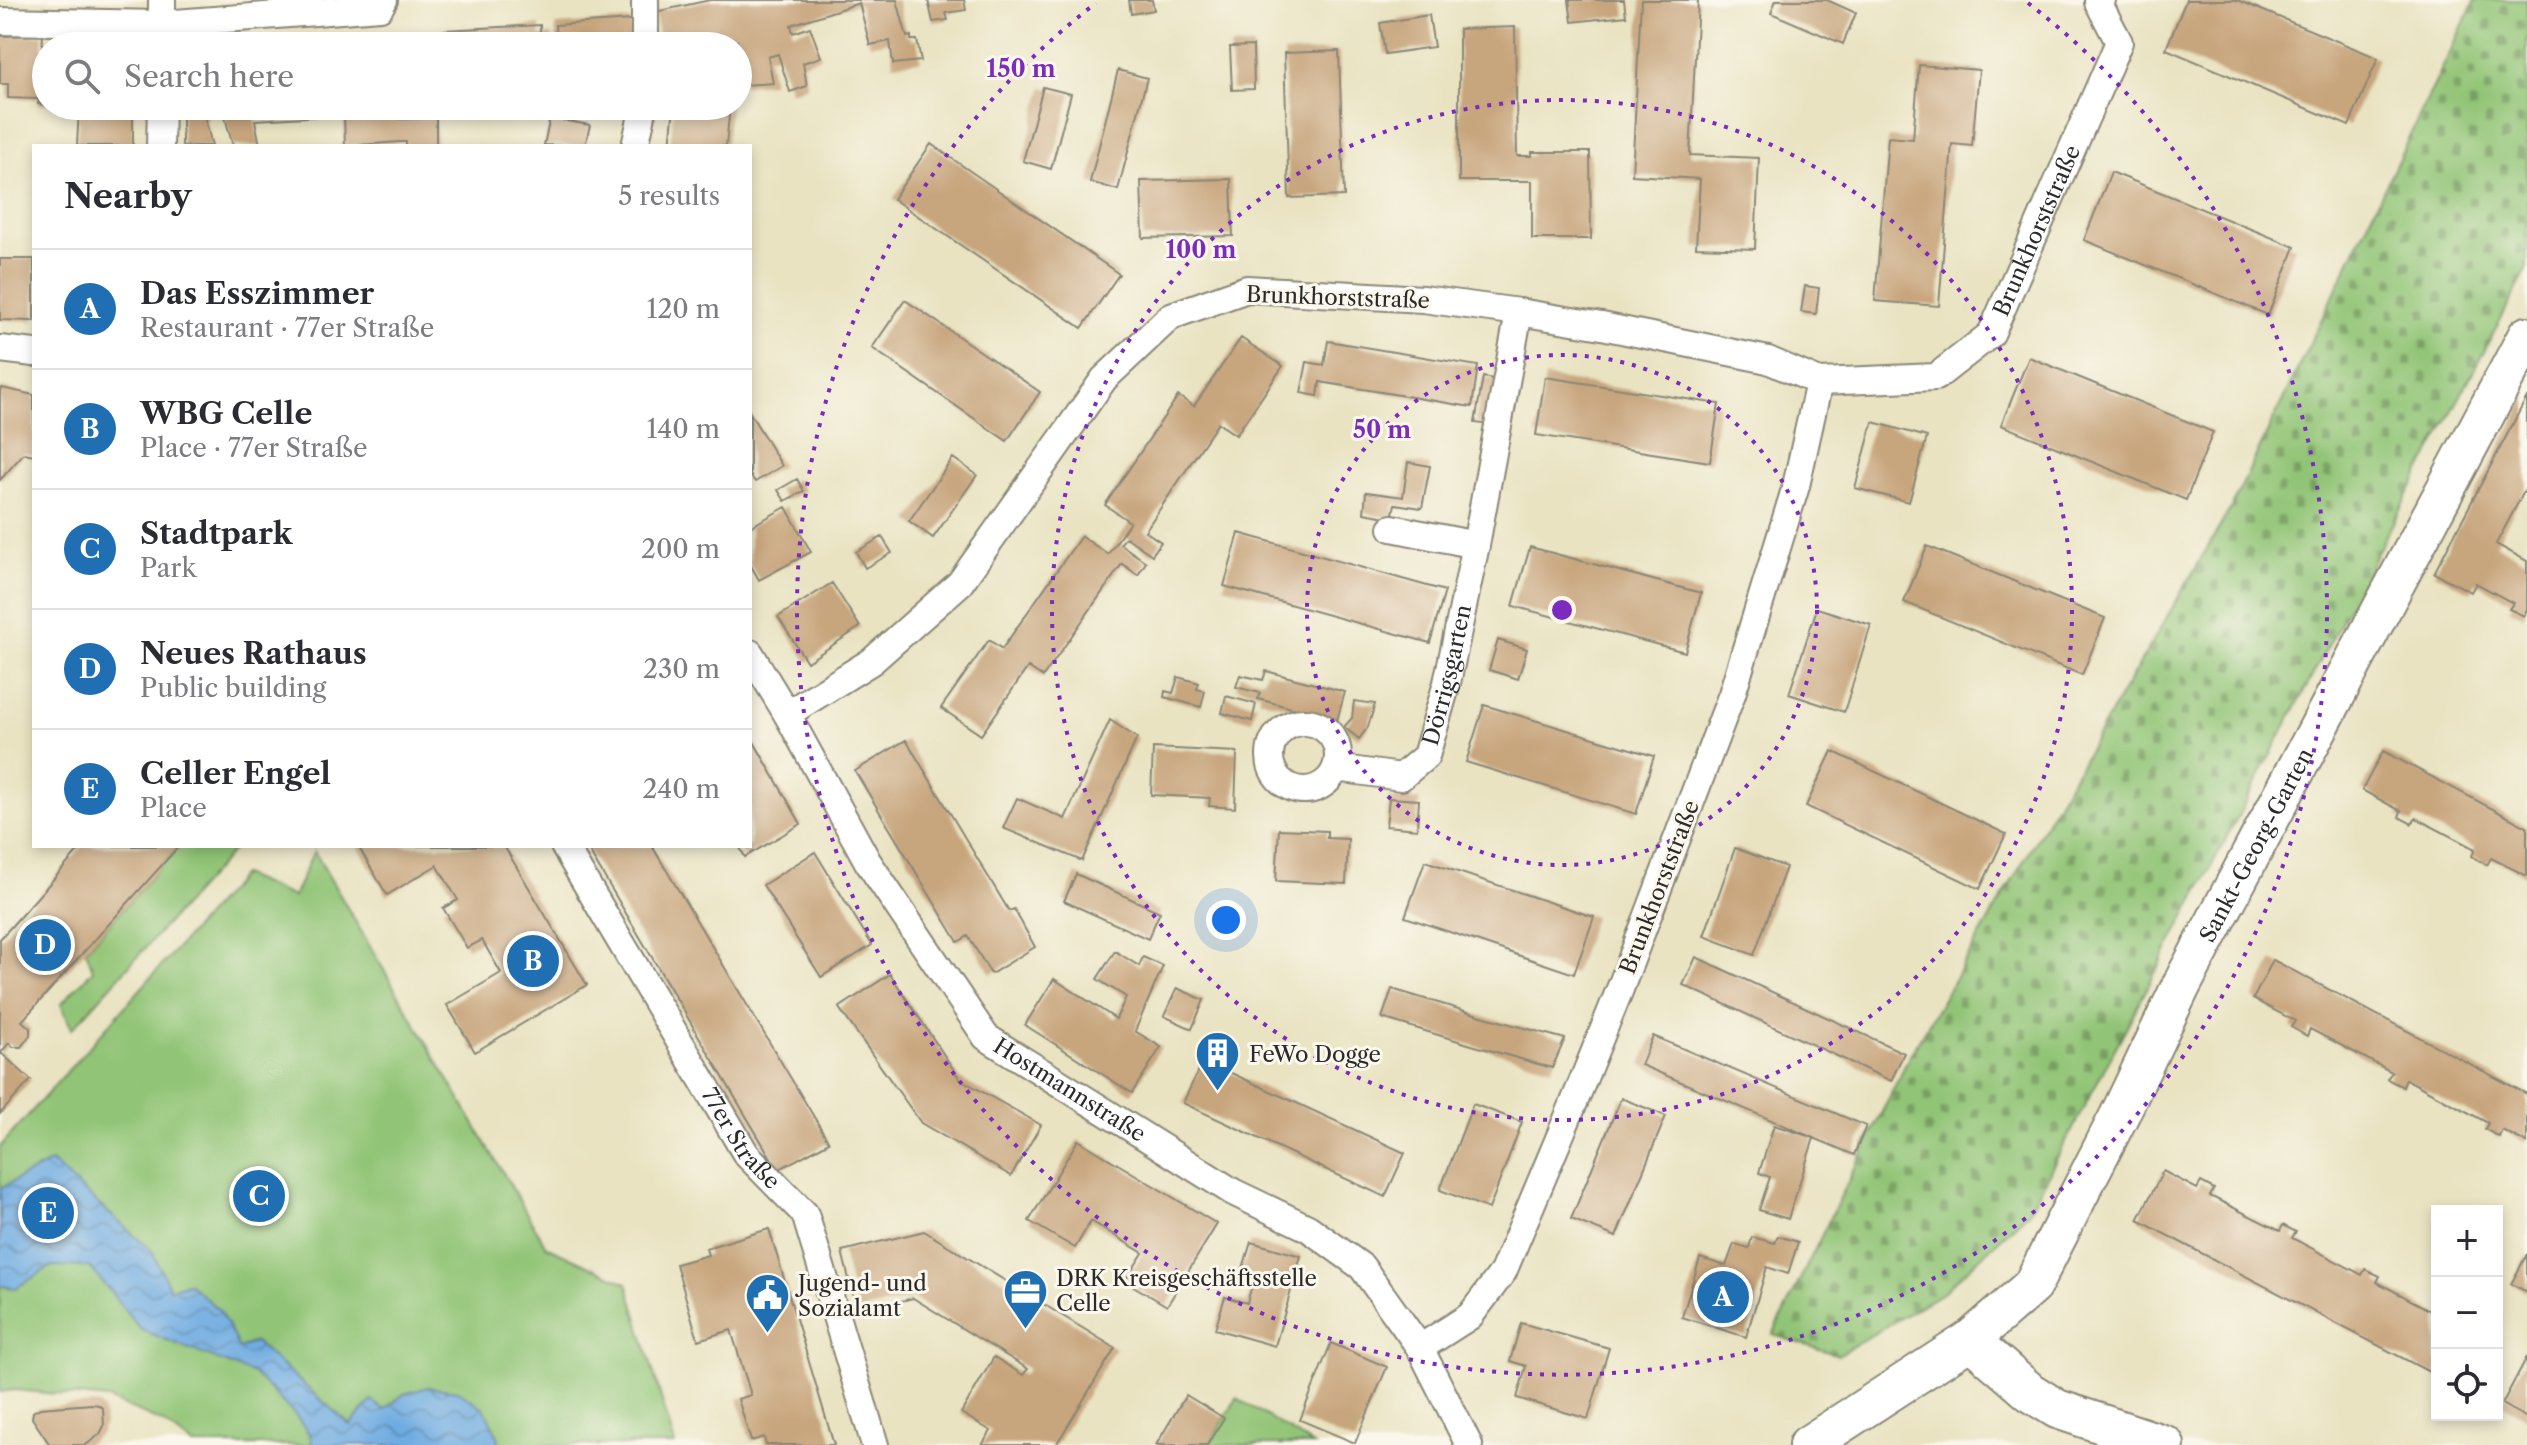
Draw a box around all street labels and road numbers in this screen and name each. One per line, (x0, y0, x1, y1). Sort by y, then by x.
street label: Brunkhorststraße (1988, 141, 2086, 320)
street label: Brunkhorststraße (1246, 281, 1430, 314)
street label: Dörrigsgarten (1417, 602, 1477, 749)
street label: Sankt-Georg-Garten (2194, 743, 2319, 947)
street label: Brunkhorststraße (1614, 796, 1705, 978)
street label: Hostmannstraße (988, 1032, 1151, 1148)
street label: 77er Straße (696, 1083, 786, 1195)

